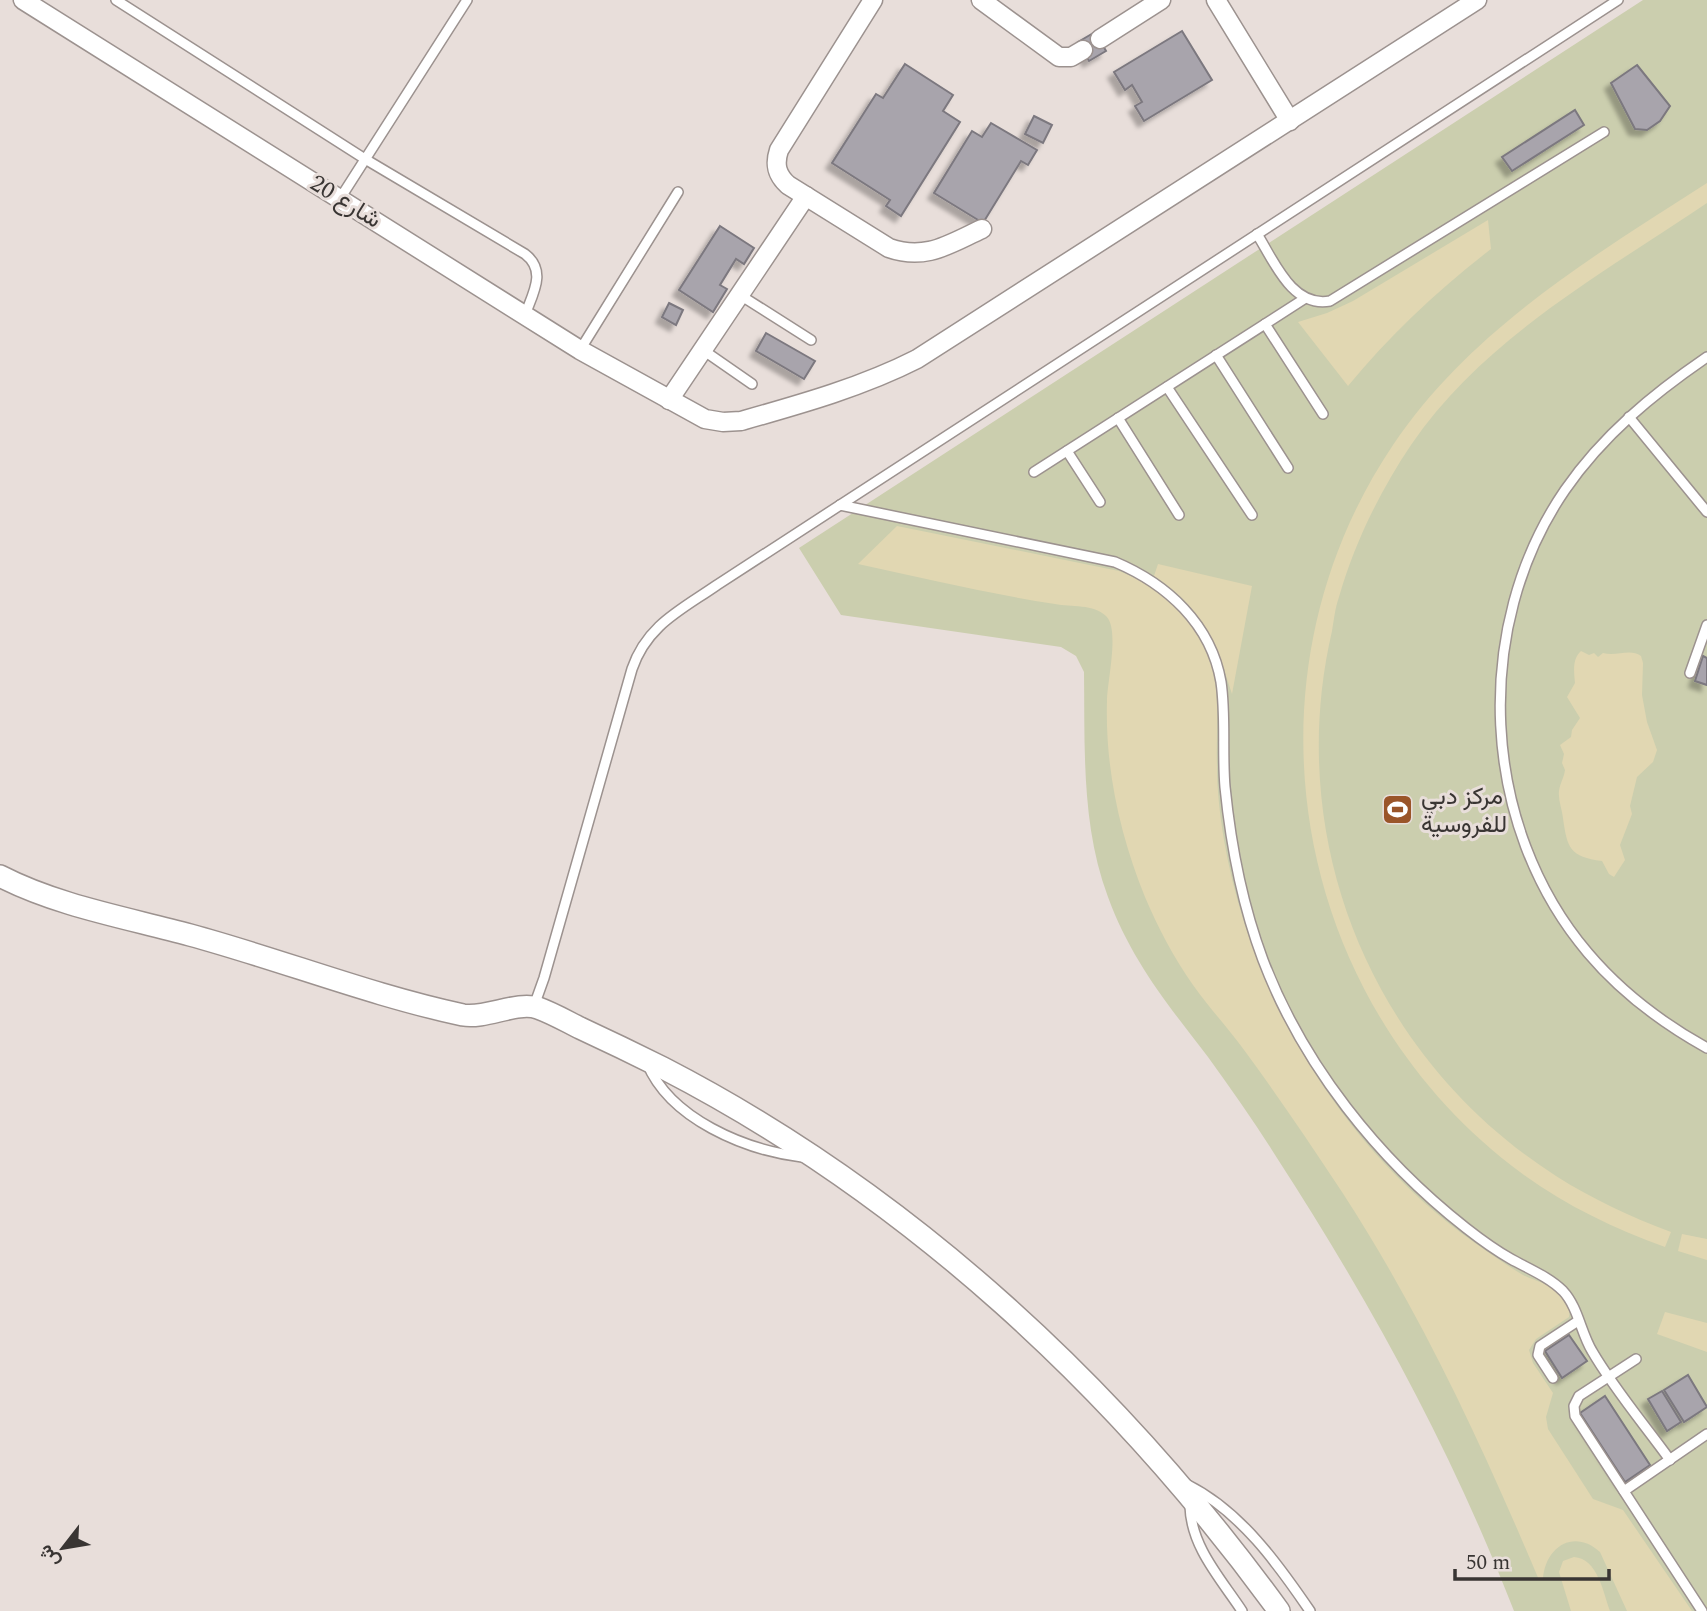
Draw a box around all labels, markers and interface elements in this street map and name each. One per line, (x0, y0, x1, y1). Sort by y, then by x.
street label: شارع 20 (303, 166, 388, 238)
place label: مركز دبي للفروسية (1421, 779, 1507, 843)
sports icon: مركز دبي للفروسية (1381, 793, 1415, 827)
north arrow (28, 1513, 98, 1583)
scale bar (1455, 1538, 1609, 1582)
text: ش (31, 1539, 68, 1573)
text: 50 m (1466, 1547, 1510, 1579)

